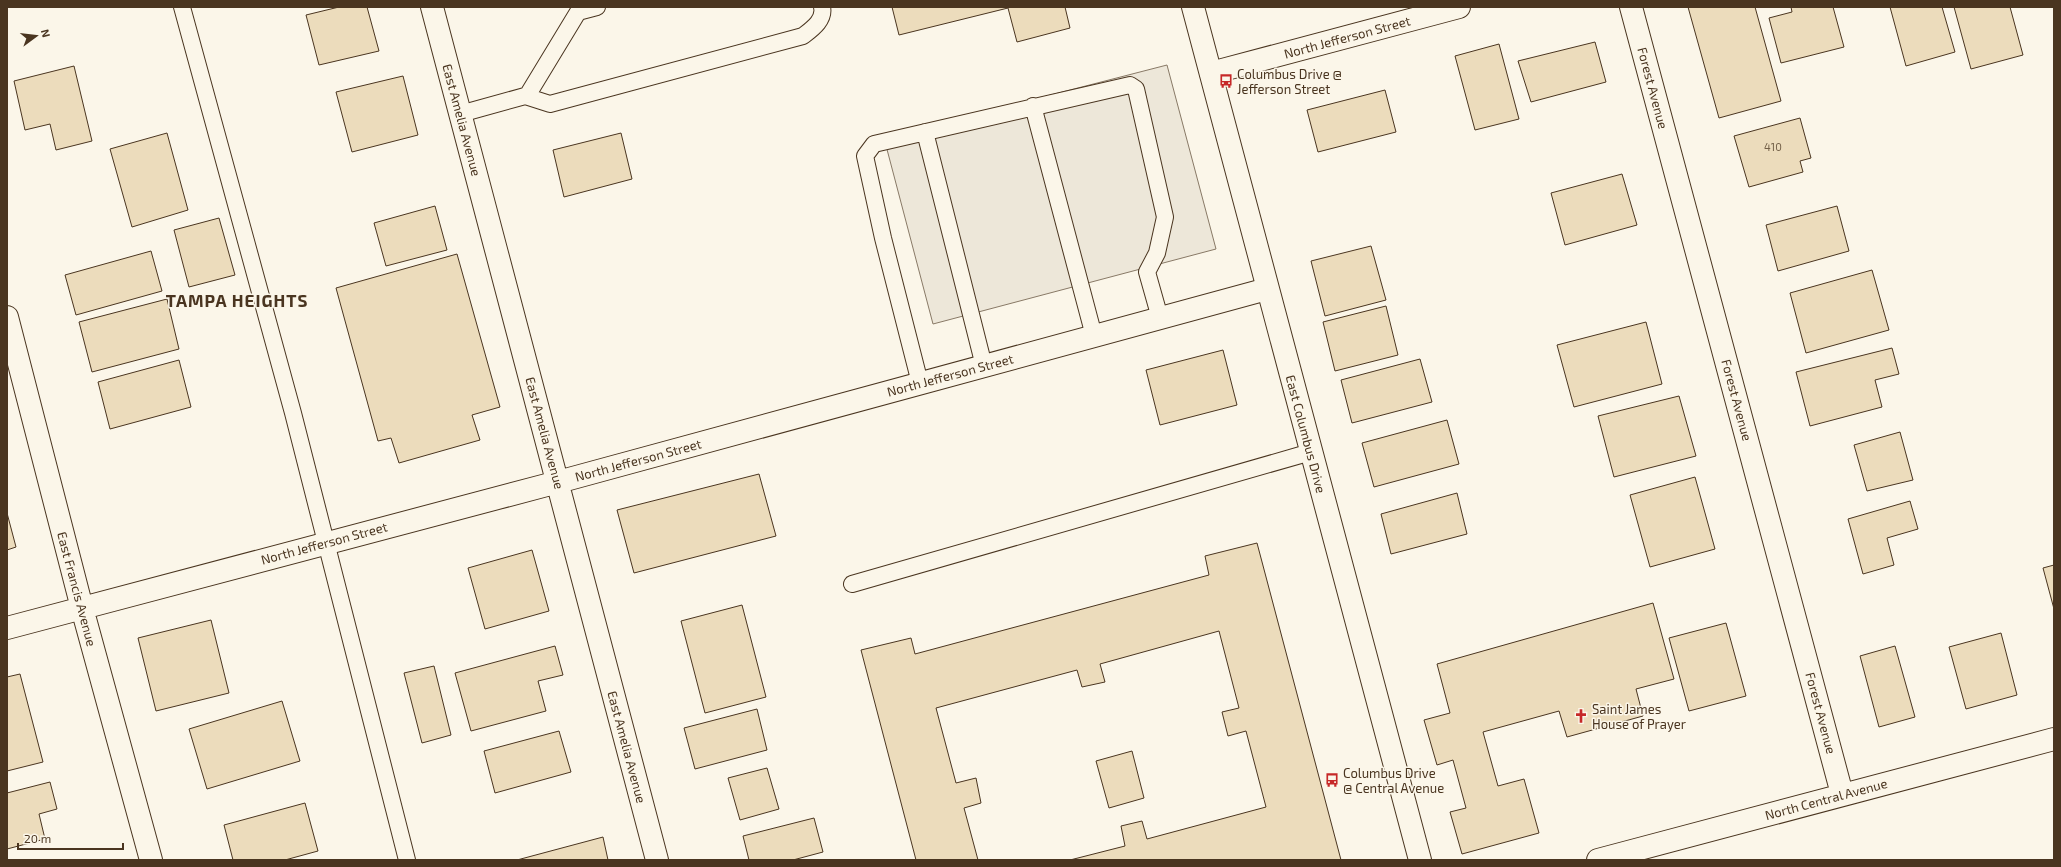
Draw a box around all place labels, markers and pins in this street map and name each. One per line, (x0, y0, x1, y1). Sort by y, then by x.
place label: Columbus Drive @ Jefferson Street (1237, 66, 1342, 97)
bus stop icon: Columbus Drive @ Jefferson Street (1218, 73, 1234, 89)
place label: Saint James House of Prayer (1592, 701, 1686, 732)
church icon: Saint James House of Prayer (1573, 708, 1589, 724)
place label: Columbus Drive @ Central Avenue (1343, 765, 1444, 796)
bus stop icon: Columbus Drive @ Central Avenue (1324, 772, 1340, 788)

